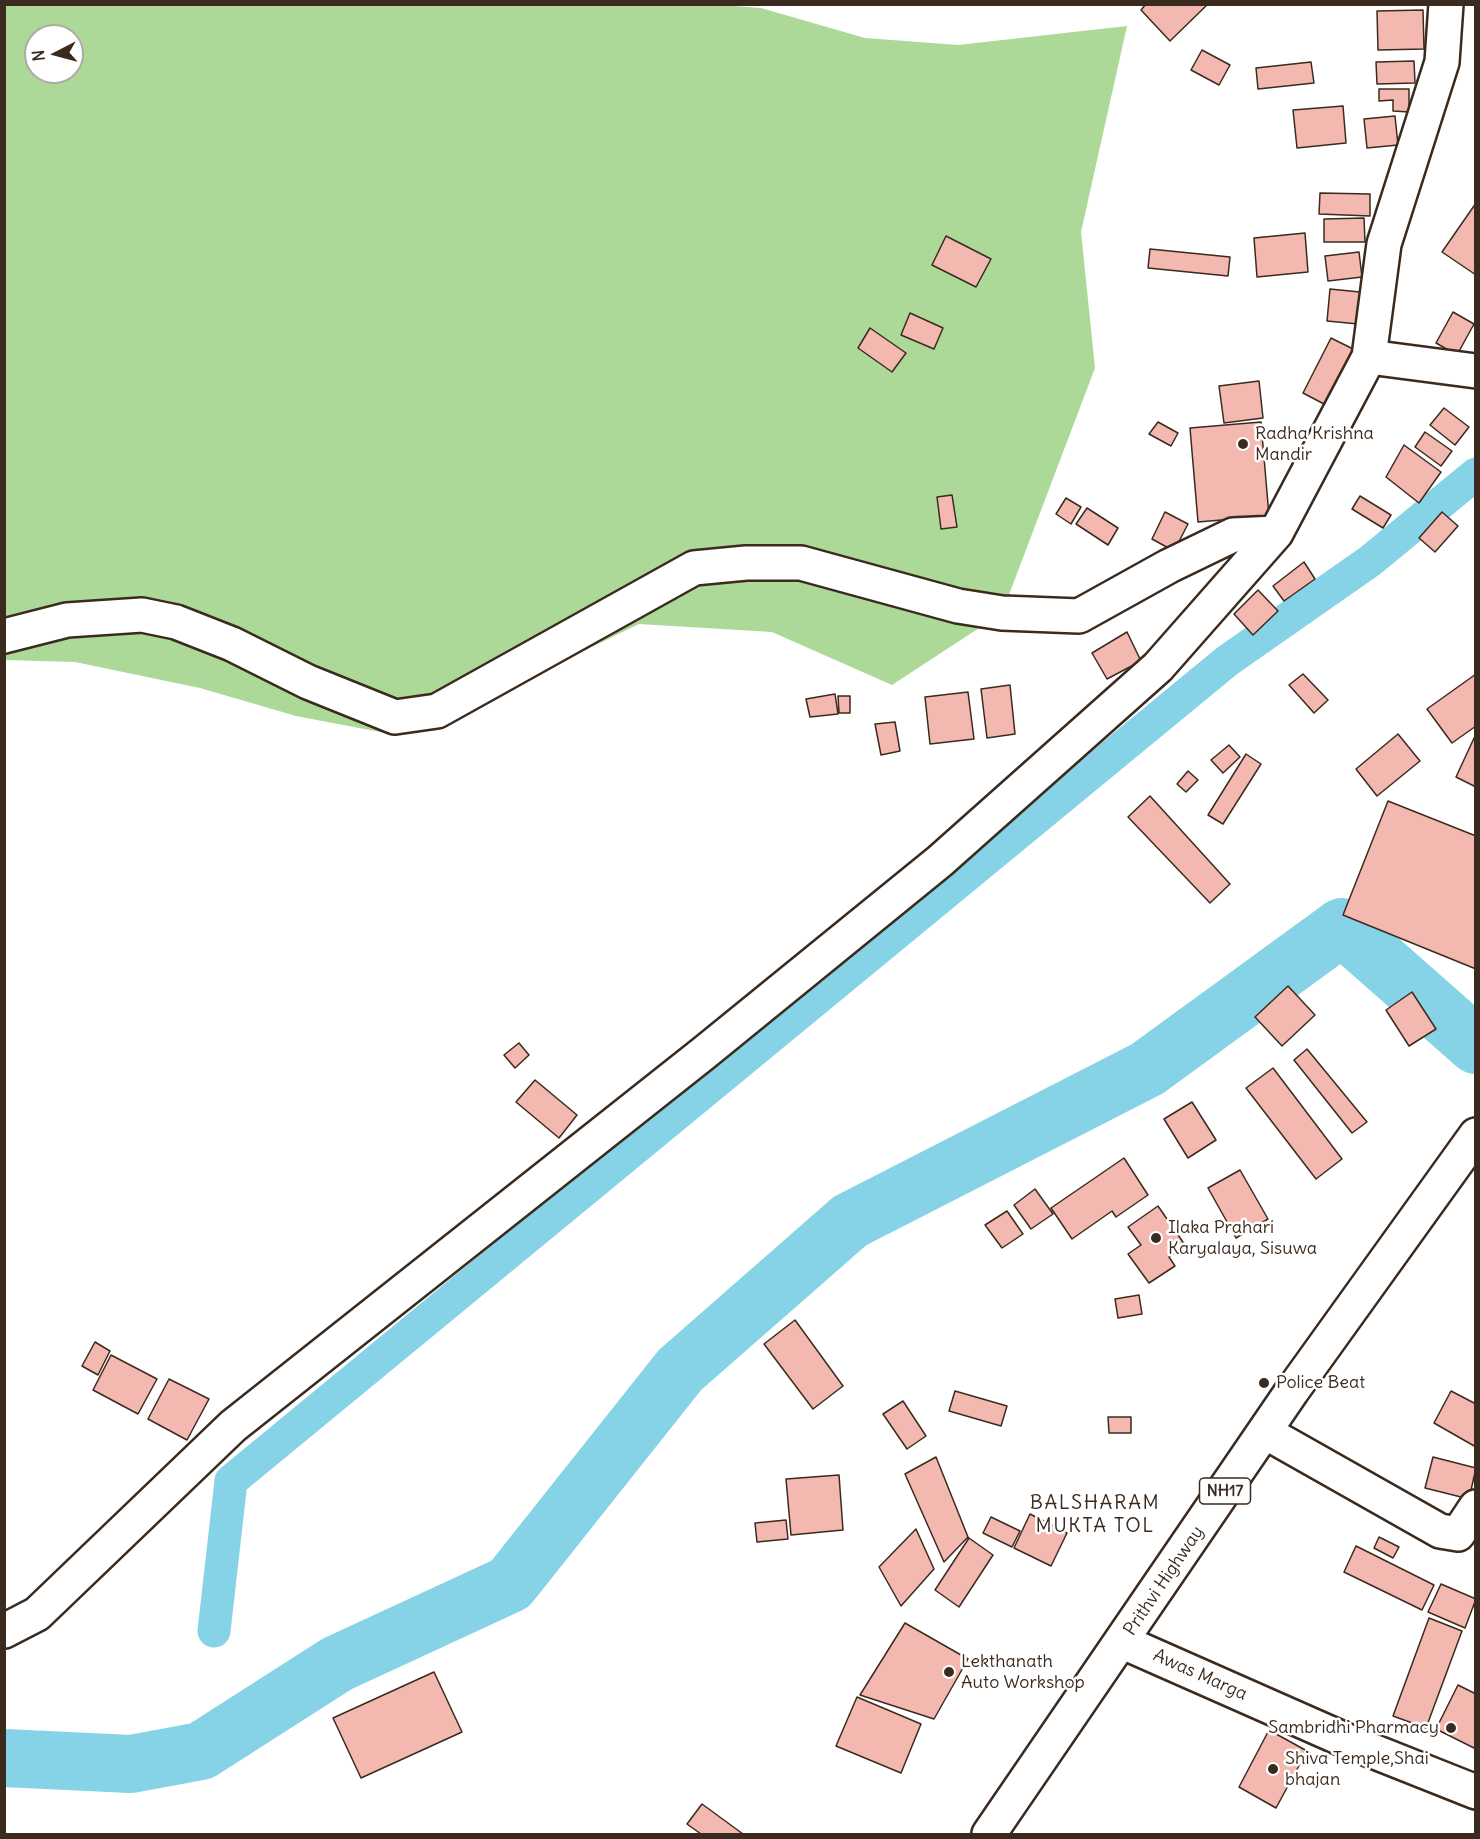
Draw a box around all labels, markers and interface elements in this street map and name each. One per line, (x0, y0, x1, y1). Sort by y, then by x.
north arrow (24, 24, 84, 84)
text: N (28, 49, 49, 62)
place label: Radha Krishna Mandir (1255, 423, 1374, 466)
marker: Radha Krishna Mandir (1236, 437, 1250, 451)
place label: Ilaka Prahari Karyalaya, Sisuwa (1168, 1217, 1317, 1260)
marker: Ilaka Prahari Karyalaya, Sisuwa (1149, 1231, 1163, 1245)
place label: Police Beat (1276, 1372, 1365, 1394)
marker: Police Beat (1257, 1376, 1271, 1390)
road number: NH17 (1200, 1478, 1250, 1504)
district label: BALSHARAM MUKTA TOL (1030, 1491, 1160, 1538)
street label: Prithvi Highway (1119, 1522, 1209, 1640)
street label: Awas Marga (1150, 1645, 1250, 1705)
place label: Lekthanath Auto Workshop (961, 1651, 1085, 1694)
marker: Lekthanath Auto Workshop (942, 1665, 956, 1679)
place label: Sambridhi Pharmacy (1268, 1717, 1439, 1739)
marker: Sambridhi Pharmacy (1444, 1721, 1458, 1735)
place label: Shiva Temple,Shai bhajan (1285, 1748, 1429, 1790)
marker: Shiva Temple,Shai bhajan (1266, 1762, 1280, 1776)

